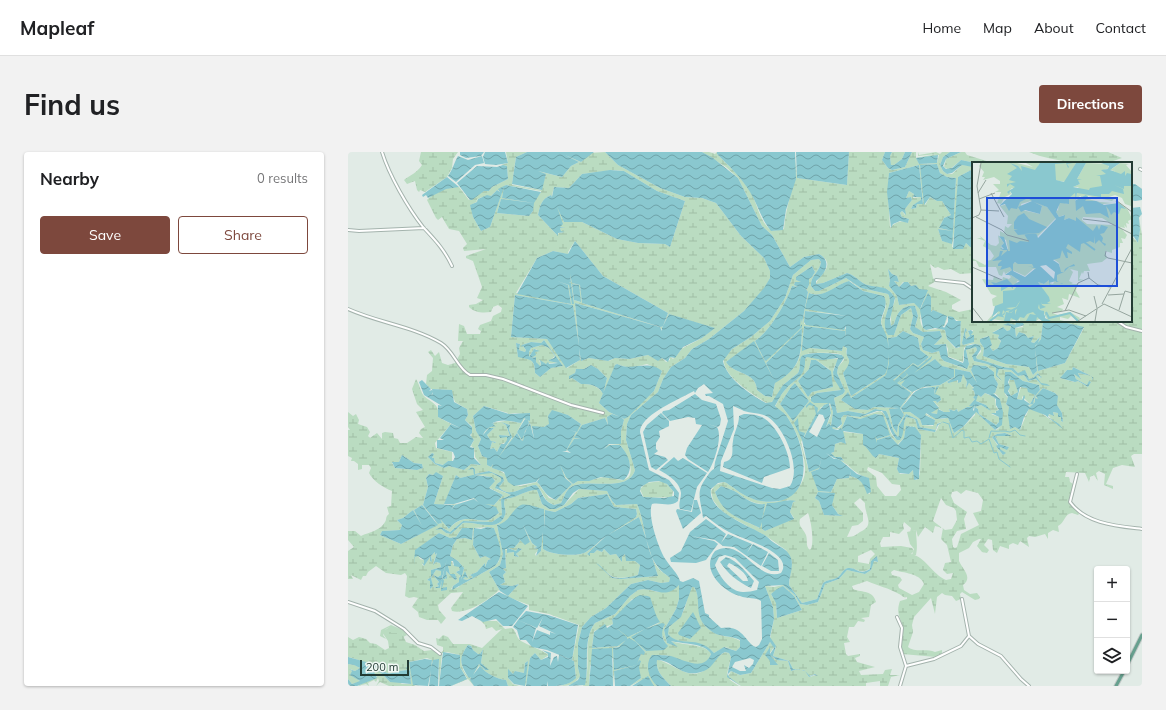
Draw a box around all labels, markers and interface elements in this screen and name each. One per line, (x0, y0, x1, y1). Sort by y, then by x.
text: Mapleaf (20, 16, 94, 40)
text: Home (922, 19, 961, 37)
text: Map (983, 19, 1012, 37)
text: About (1034, 19, 1074, 37)
text: Contact (1096, 19, 1146, 37)
button: Directions (1039, 85, 1142, 123)
text: Find us (24, 87, 120, 122)
inset map (972, 162, 1132, 322)
text: Nearby (40, 168, 99, 189)
text: 0 results (257, 170, 308, 186)
button: Save (40, 216, 170, 254)
button: Share (178, 216, 308, 254)
map controls (1094, 566, 1130, 674)
button: + (1094, 566, 1130, 602)
button: − (1094, 602, 1130, 638)
button: layers (1094, 638, 1130, 674)
scale bar (360, 658, 409, 677)
text: 200 m (366, 660, 398, 674)

